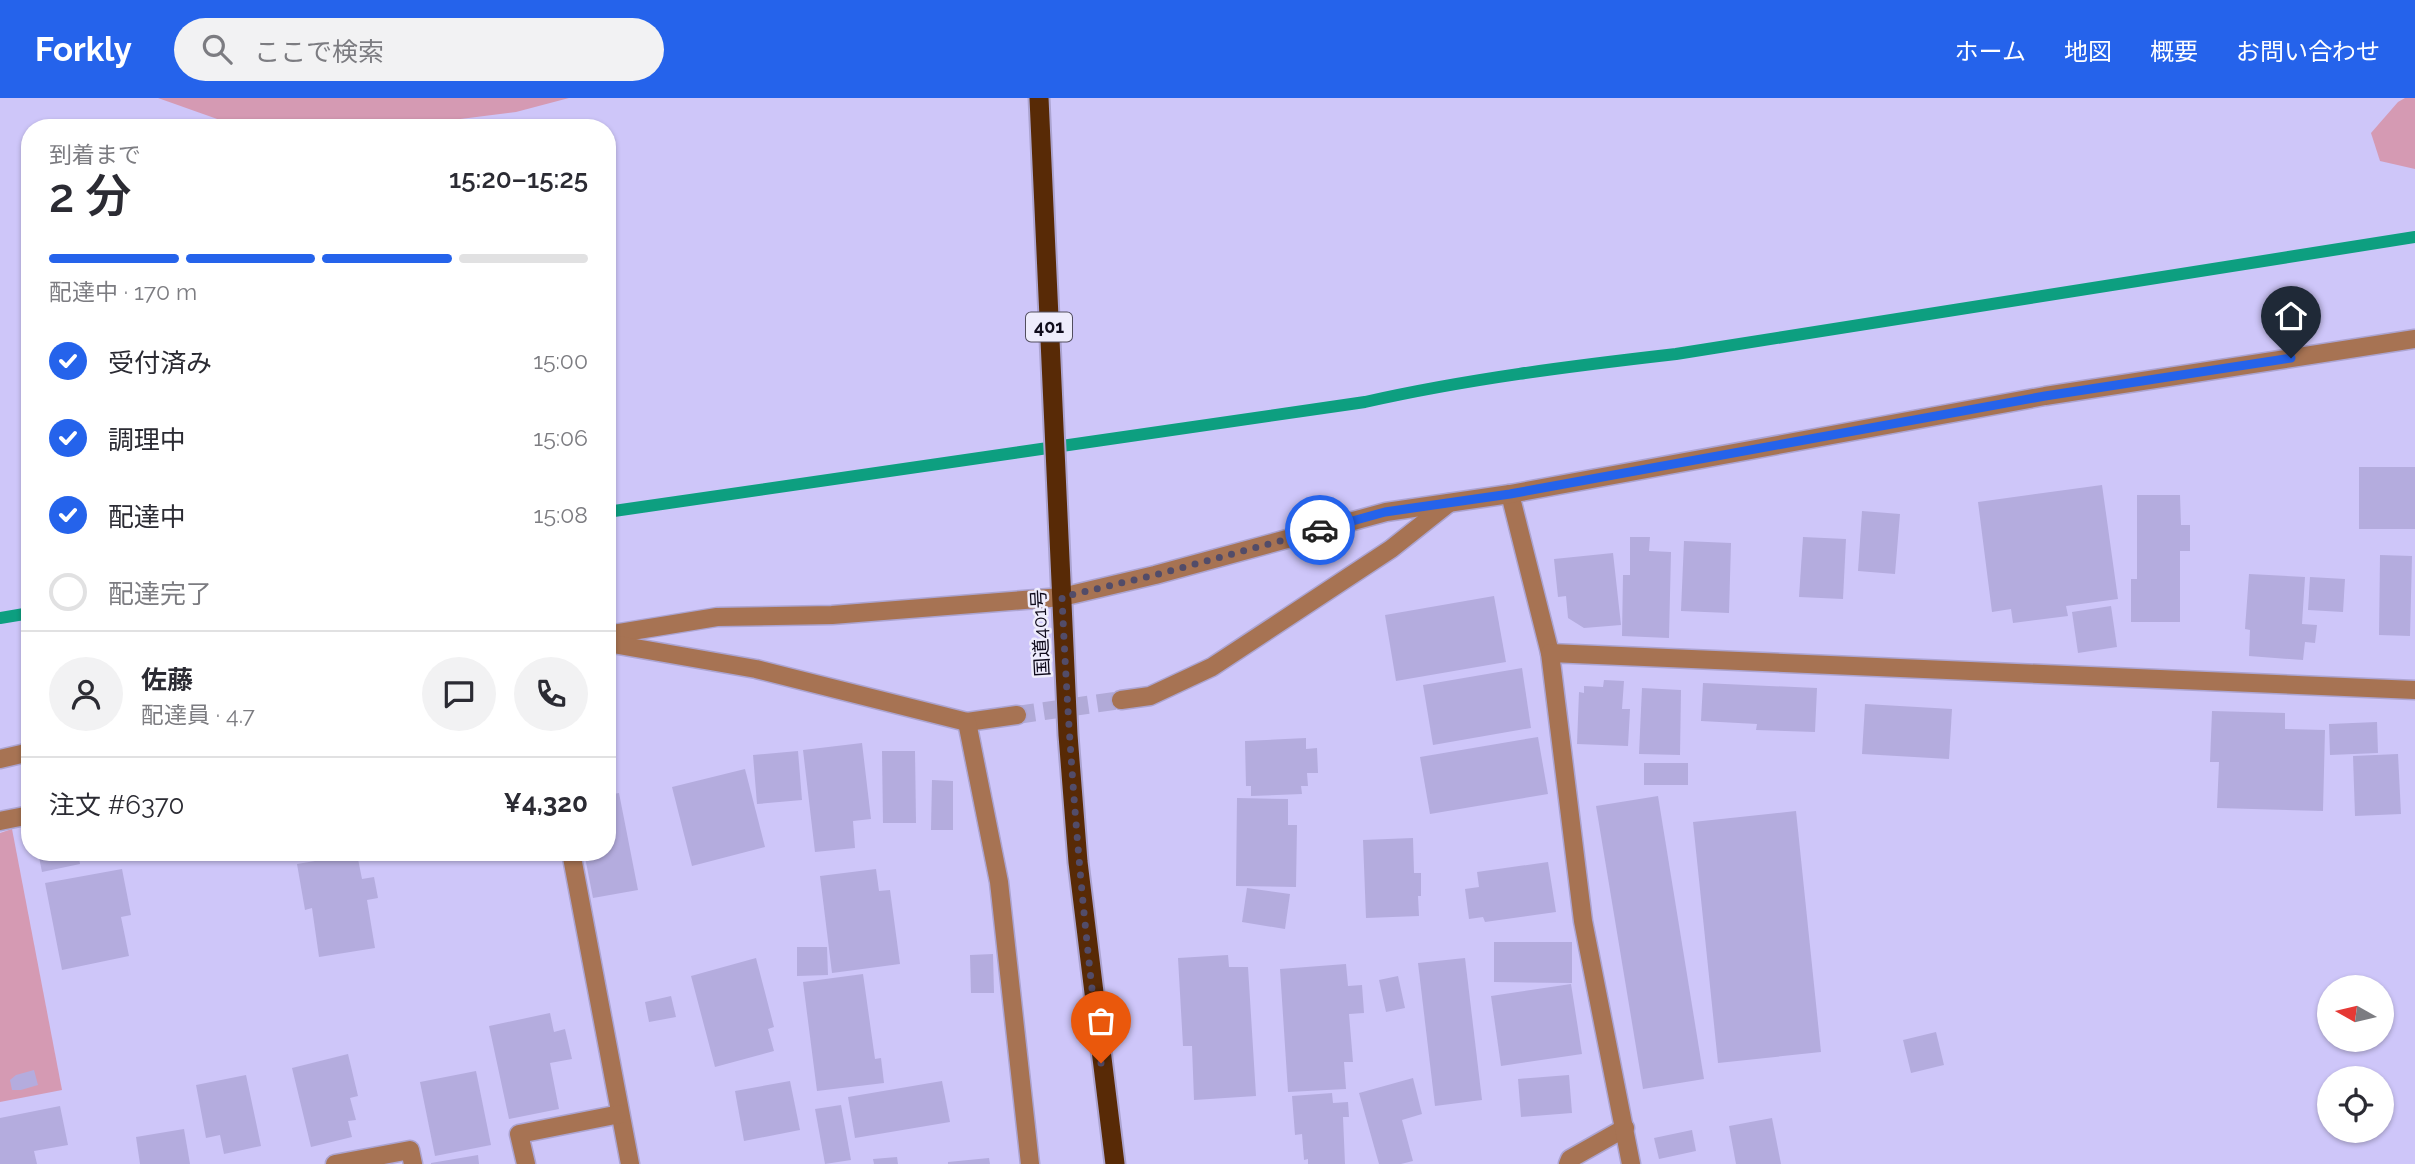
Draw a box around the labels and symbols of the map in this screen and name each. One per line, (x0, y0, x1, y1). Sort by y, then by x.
pin (2261, 286, 2321, 358)
road number: 401 (1026, 312, 1072, 342)
courier (1285, 495, 1355, 565)
street label: 国道401号 (1027, 589, 1053, 677)
north arrow (2317, 975, 2394, 1052)
pin (1071, 991, 1131, 1063)

